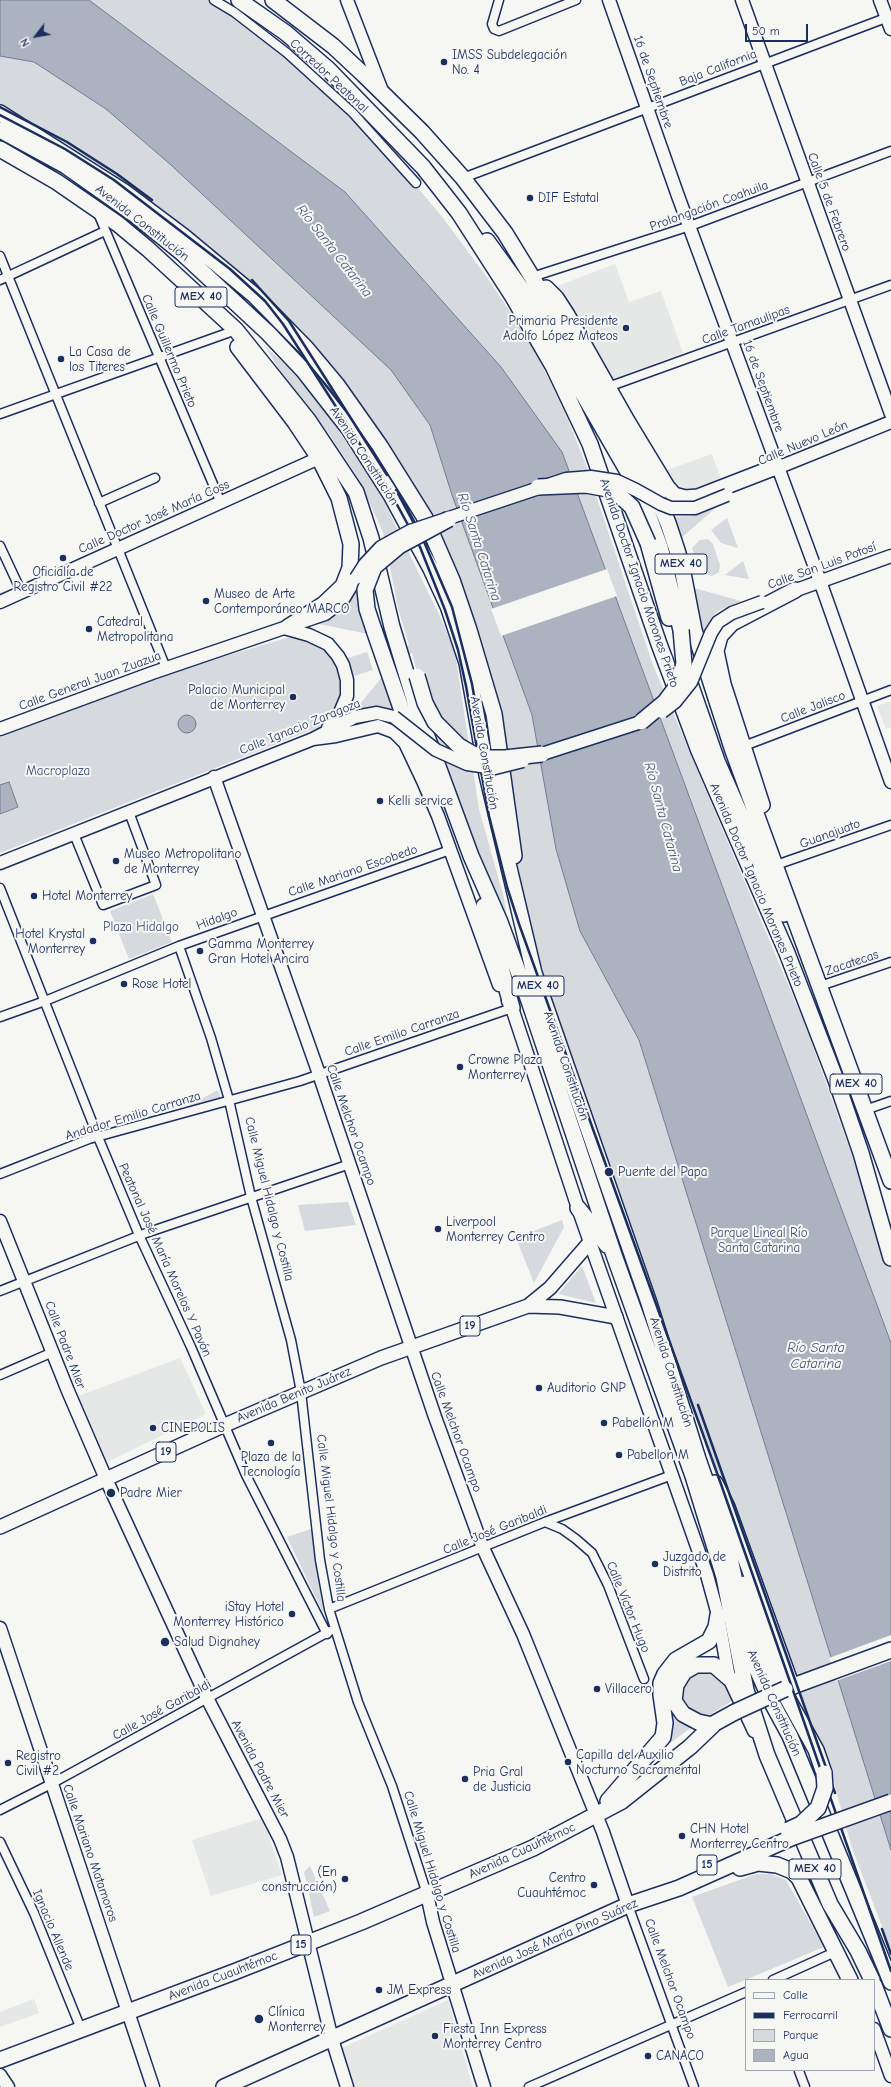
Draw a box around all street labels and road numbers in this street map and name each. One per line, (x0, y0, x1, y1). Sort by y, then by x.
street label: 16 de Septiembre (630, 34, 676, 130)
street label: Corredor Peatonal (287, 36, 371, 116)
street label: Baja California (677, 46, 759, 90)
street label: Calle 5 de Febrero (804, 151, 854, 253)
street label: Prolongación Coahuila (648, 177, 770, 235)
street label: Avenida Constitución (92, 181, 192, 265)
road number: MEX 40 (175, 287, 227, 307)
street label: Calle Guillermo Prieto (138, 292, 200, 410)
street label: Calle Tamaulipas (700, 302, 792, 348)
street label: 16 de Septiembre (739, 338, 787, 434)
street label: Avenida Constitución (326, 403, 402, 509)
street label: Calle Nuevo León (756, 417, 850, 469)
street label: Calle Doctor José María Coss (76, 477, 232, 557)
street label: Avenida Doctor Ignacio Morones Prieto (596, 477, 682, 689)
street label: Calle San Luis Potosí (766, 539, 878, 593)
road number: MEX 40 (655, 554, 707, 574)
street label: Calle General Juan Zuazua (17, 648, 163, 714)
street label: Calle Jalisco (778, 687, 848, 727)
street label: Avenida Constitución (466, 695, 502, 811)
street label: Calle Ignacio Zaragoza (237, 696, 363, 758)
street label: Avenida Doctor Ignacio Morones Prieto (706, 781, 806, 989)
street label: Guanajuato (798, 816, 862, 852)
street label: Calle Mariano Escobedo (286, 842, 420, 900)
street label: Hidalgo (194, 904, 240, 934)
street label: Zacatecas (823, 947, 881, 979)
road number: MEX 40 (512, 976, 564, 996)
street label: Calle Emilio Carranza (342, 1006, 462, 1060)
street label: Avenida Constitución (540, 1009, 592, 1123)
street label: Calle Melchor Ocampo (323, 1062, 379, 1188)
road number: MEX 40 (830, 1074, 882, 1094)
street label: Andador Emilio Carranza (63, 1088, 203, 1144)
street label: Calle Miguel Hidalgo y Costilla (241, 1115, 297, 1283)
street label: Peatonal José María Morelos Y Pavón (115, 1161, 215, 1359)
street label: Calle Padre Mier (41, 1299, 89, 1391)
street label: Avenida Constitución (646, 1315, 696, 1429)
road number: 19 (460, 1316, 480, 1336)
street label: Avenida Benito Juárez (234, 1364, 354, 1426)
street label: Calle Melchor Ocampo (427, 1370, 485, 1494)
street label: Calle Miguel Hidalgo y Costilla (313, 1433, 349, 1603)
road number: 19 (156, 1442, 176, 1462)
street label: Calle José Garibaldi (441, 1502, 549, 1558)
street label: Calle Víctor Hugo (603, 1559, 653, 1655)
street label: Avenida Constitución (743, 1647, 805, 1759)
street label: Calle José Garibaldi (110, 1676, 214, 1744)
street label: Avenida Padre Mier (228, 1717, 292, 1821)
street label: Calle Mariano Matamoros (59, 1782, 121, 1924)
street label: Calle Miguel Hidalgo y Costilla (400, 1789, 464, 1955)
street label: Avenida Cuauhtémoc (466, 1819, 578, 1883)
road number: 15 (697, 1855, 717, 1875)
road number: MEX 40 (789, 1859, 841, 1879)
street label: Ignacio Allende (29, 1887, 77, 1973)
street label: Avenida José María Pino Suárez (470, 1895, 640, 1983)
street label: Calle Melchor Ocampo (641, 1917, 699, 2041)
road number: 15 (291, 1935, 311, 1955)
street label: Avenida Cuauhtémoc (166, 1948, 280, 2004)

